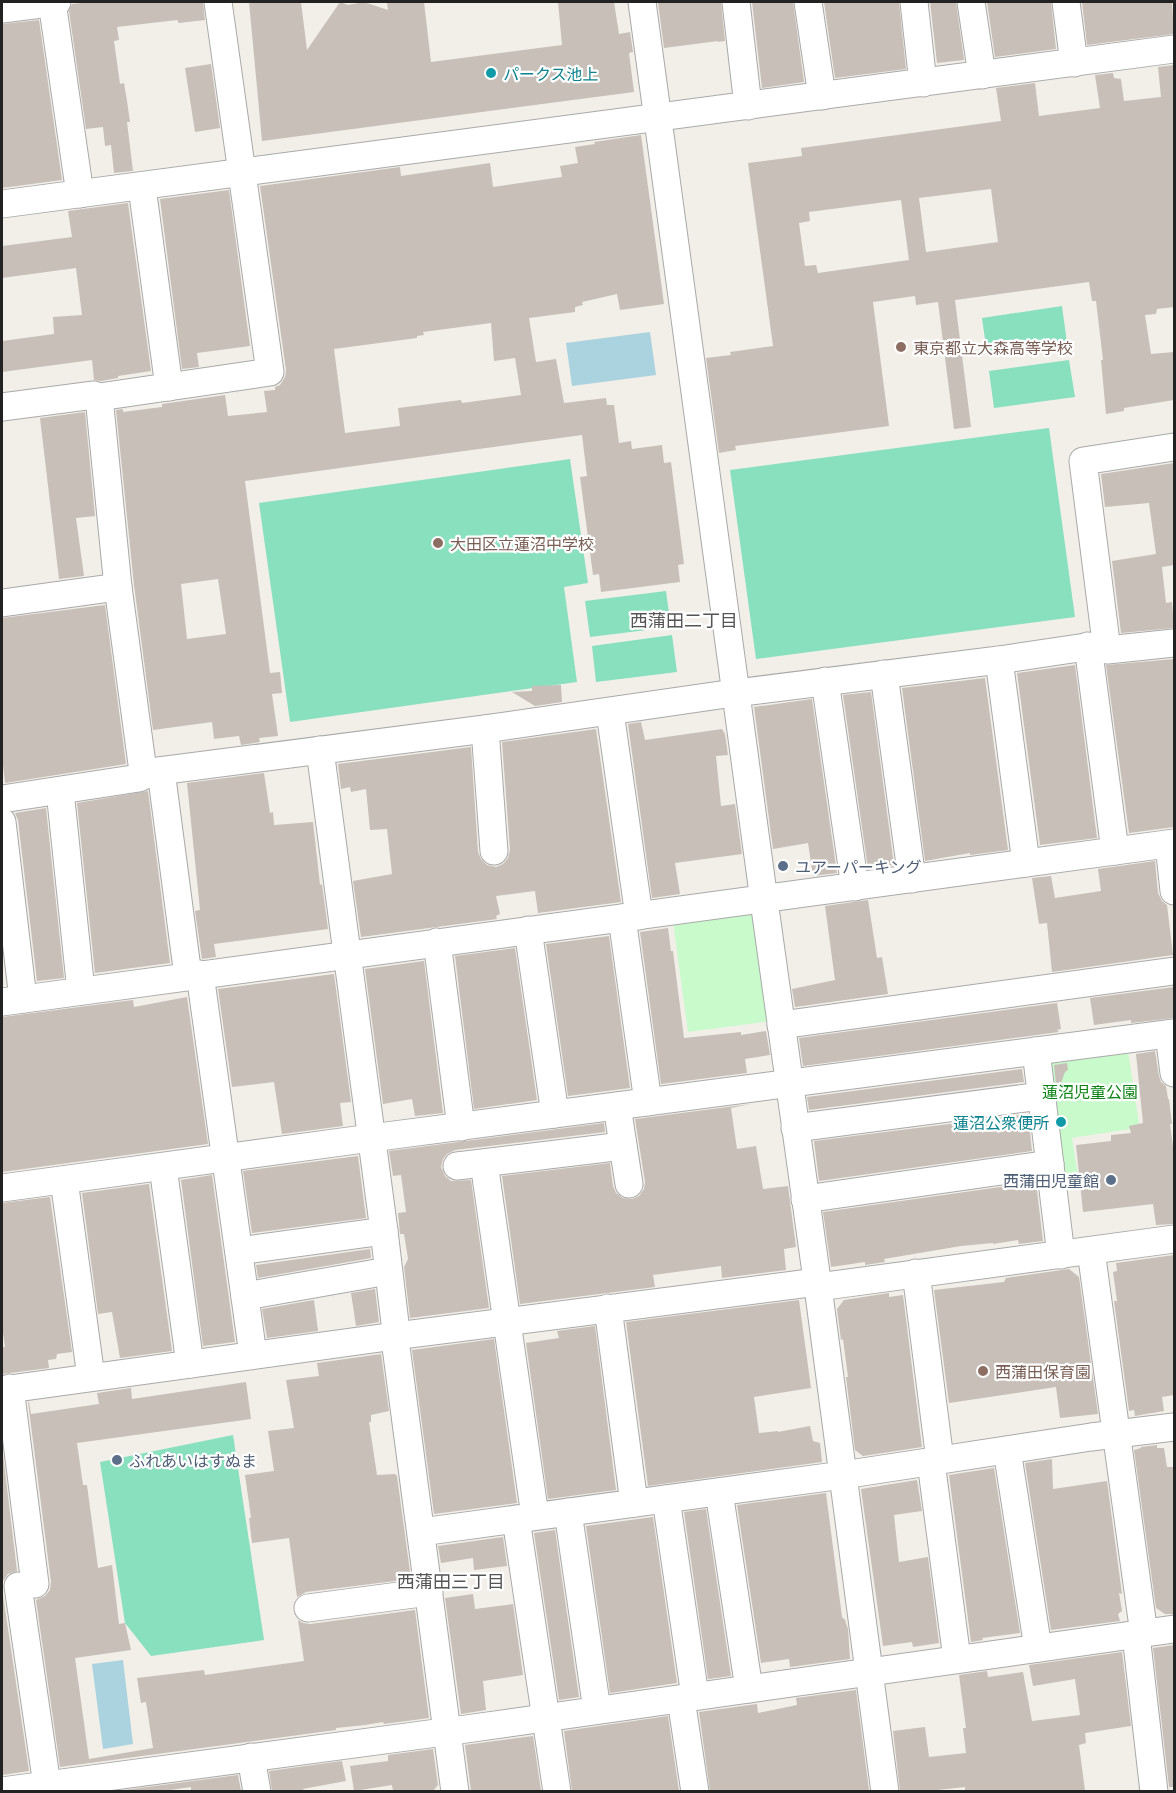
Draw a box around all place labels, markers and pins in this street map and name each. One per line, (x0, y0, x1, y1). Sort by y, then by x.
place label: パークス池上 (503, 64, 599, 83)
marker: パークス池上 (484, 66, 498, 80)
place label: 東京都立大森高等学校 (913, 338, 1073, 357)
marker: 東京都立大森高等学校 (894, 340, 908, 354)
place label: 大田区立蓮沼中学校 (450, 534, 594, 553)
marker: 大田区立蓮沼中学校 (431, 536, 445, 550)
place label: ユアーパーキング (795, 857, 921, 876)
marker: ユアーパーキング (776, 859, 790, 873)
place label: 蓮沼公衆便所 (953, 1113, 1049, 1132)
marker: 蓮沼公衆便所 (1054, 1115, 1068, 1129)
place label: 西蒲田児童館 (1003, 1171, 1099, 1190)
marker: 西蒲田児童館 (1104, 1173, 1118, 1187)
place label: 西蒲田保育園 (995, 1362, 1091, 1381)
marker: 西蒲田保育園 (976, 1364, 990, 1378)
place label: ふれあいはすぬま (129, 1451, 257, 1470)
marker: ふれあいはすぬま (110, 1453, 124, 1467)

